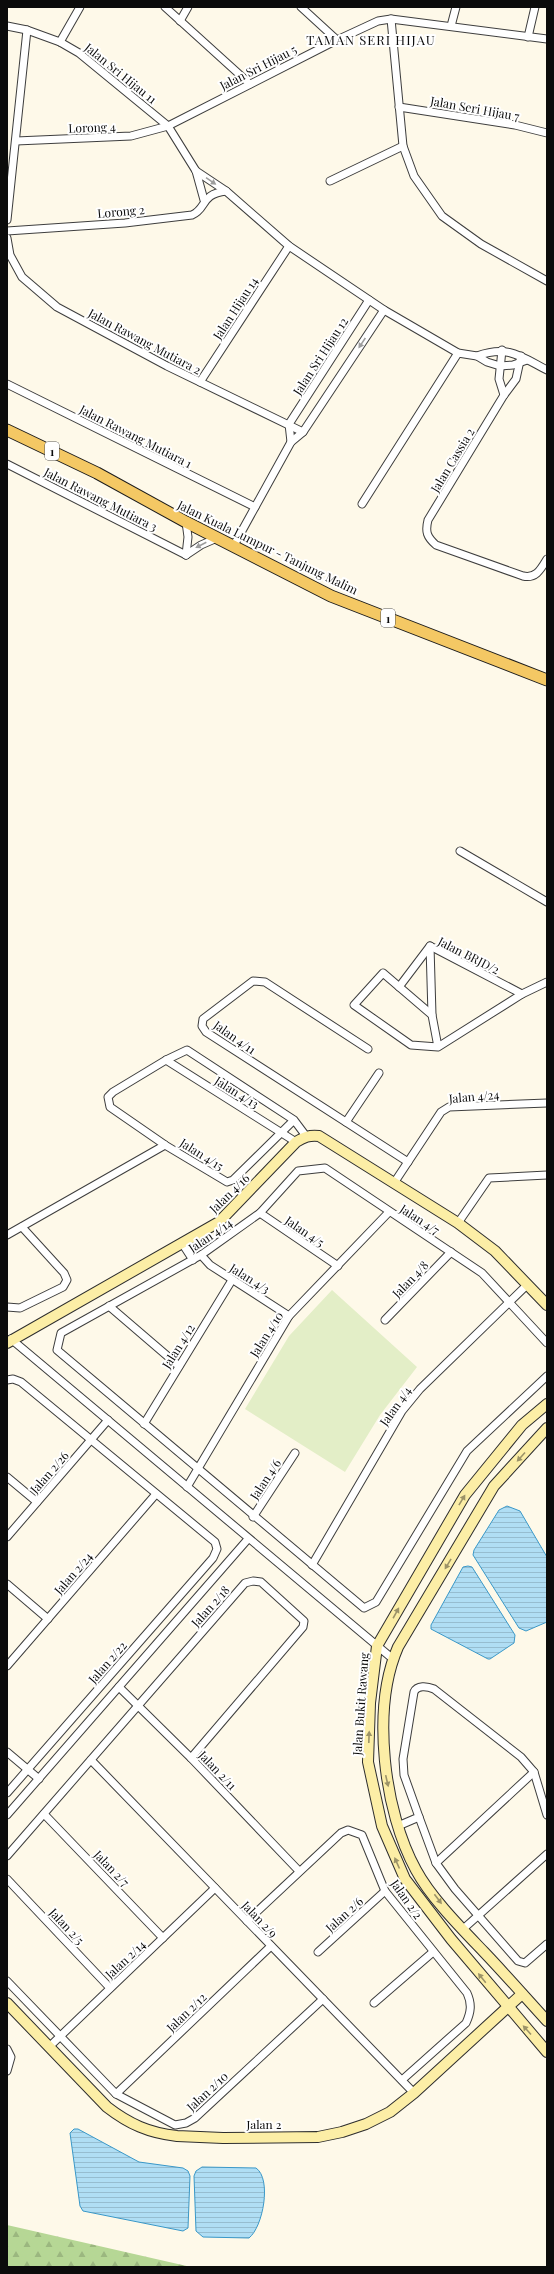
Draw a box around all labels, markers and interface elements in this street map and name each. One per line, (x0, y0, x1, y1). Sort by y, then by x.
district label: TAMAN SERI HIJAU (306, 31, 436, 48)
street label: Jalan Sri Hijau 11 (81, 38, 161, 107)
street label: Jalan Sri Hijau 5 (216, 41, 299, 94)
street label: Jalan Seri Hijau 7 (428, 92, 521, 124)
street label: Lorong 4 (68, 118, 116, 136)
one-way arrow (206, 177, 216, 185)
street label: Lorong 2 (97, 201, 146, 221)
street label: Jalan Hijau 14 (208, 274, 261, 343)
street label: Jalan Rawang Mutiara 2 (85, 304, 204, 378)
street label: Jalan Sri Hijau 12 (288, 314, 351, 399)
one-way arrow (358, 338, 366, 348)
street label: Jalan Rawang Mutiara 1 (76, 400, 195, 472)
street label: Jalan Cassia 2 (426, 425, 478, 496)
road number: 1 (45, 442, 59, 460)
street label: Jalan Rawang Mutiara 3 (41, 463, 160, 535)
street label: Jalan Kuala Lumpur - Tanjung Malim (174, 496, 361, 598)
one-way arrow (195, 542, 207, 549)
road number: 1 (381, 609, 395, 627)
street label: Jalan BRJD/2 (435, 932, 503, 977)
street label: Jalan 4/11 (210, 1016, 260, 1058)
street label: Jalan 4/13 (211, 1072, 262, 1112)
street label: Jalan 4/24 (447, 1086, 500, 1106)
street label: Jalan 4/15 (176, 1134, 227, 1174)
street label: Jalan 4/16 (205, 1170, 253, 1217)
street label: Jalan 4/7 (396, 1200, 443, 1238)
street label: Jalan 4/5 (281, 1211, 328, 1250)
street label: Jalan 4/14 (184, 1214, 235, 1256)
street label: Jalan 4/8 (388, 1257, 432, 1302)
street label: Jalan 4/3 (226, 1259, 273, 1297)
street label: Jalan 4/10 (245, 1308, 286, 1361)
street label: Jalan 4/12 (158, 1321, 198, 1372)
street label: Jalan 4/4 (375, 1383, 414, 1430)
street label: Jalan 2/26 (26, 1447, 72, 1497)
one-way arrow (516, 1452, 525, 1463)
street label: Jalan 4/6 (245, 1456, 284, 1503)
one-way arrow (458, 1495, 466, 1505)
street label: Jalan 2/24 (50, 1549, 96, 1598)
one-way arrow (444, 1558, 451, 1570)
street label: Jalan 2/18 (187, 1582, 233, 1631)
one-way arrow (393, 1607, 400, 1619)
street label: Jalan 2/22 (84, 1637, 130, 1687)
street label: Jalan Bukit Rawang (348, 1651, 372, 1757)
one-way arrow (366, 1730, 372, 1743)
street label: Jalan 2/11 (195, 1746, 241, 1793)
one-way arrow (384, 1775, 390, 1787)
street label: Jalan 2/7 (90, 1846, 133, 1890)
one-way arrow (394, 1857, 400, 1868)
street label: Jalan 2/2 (387, 1875, 427, 1922)
street label: Jalan 2/6 (321, 1893, 366, 1936)
one-way arrow (433, 1893, 442, 1904)
street label: Jalan 2/9 (238, 1896, 281, 1941)
street label: Jalan 2/5 (45, 1904, 88, 1948)
street label: Jalan 2/14 (101, 1936, 149, 1983)
one-way arrow (478, 1973, 487, 1983)
street label: Jalan 2/12 (162, 1989, 210, 2036)
one-way arrow (522, 2025, 532, 2035)
street label: Jalan 2/10 (182, 2068, 231, 2115)
street label: Jalan 2 (246, 2116, 282, 2132)

